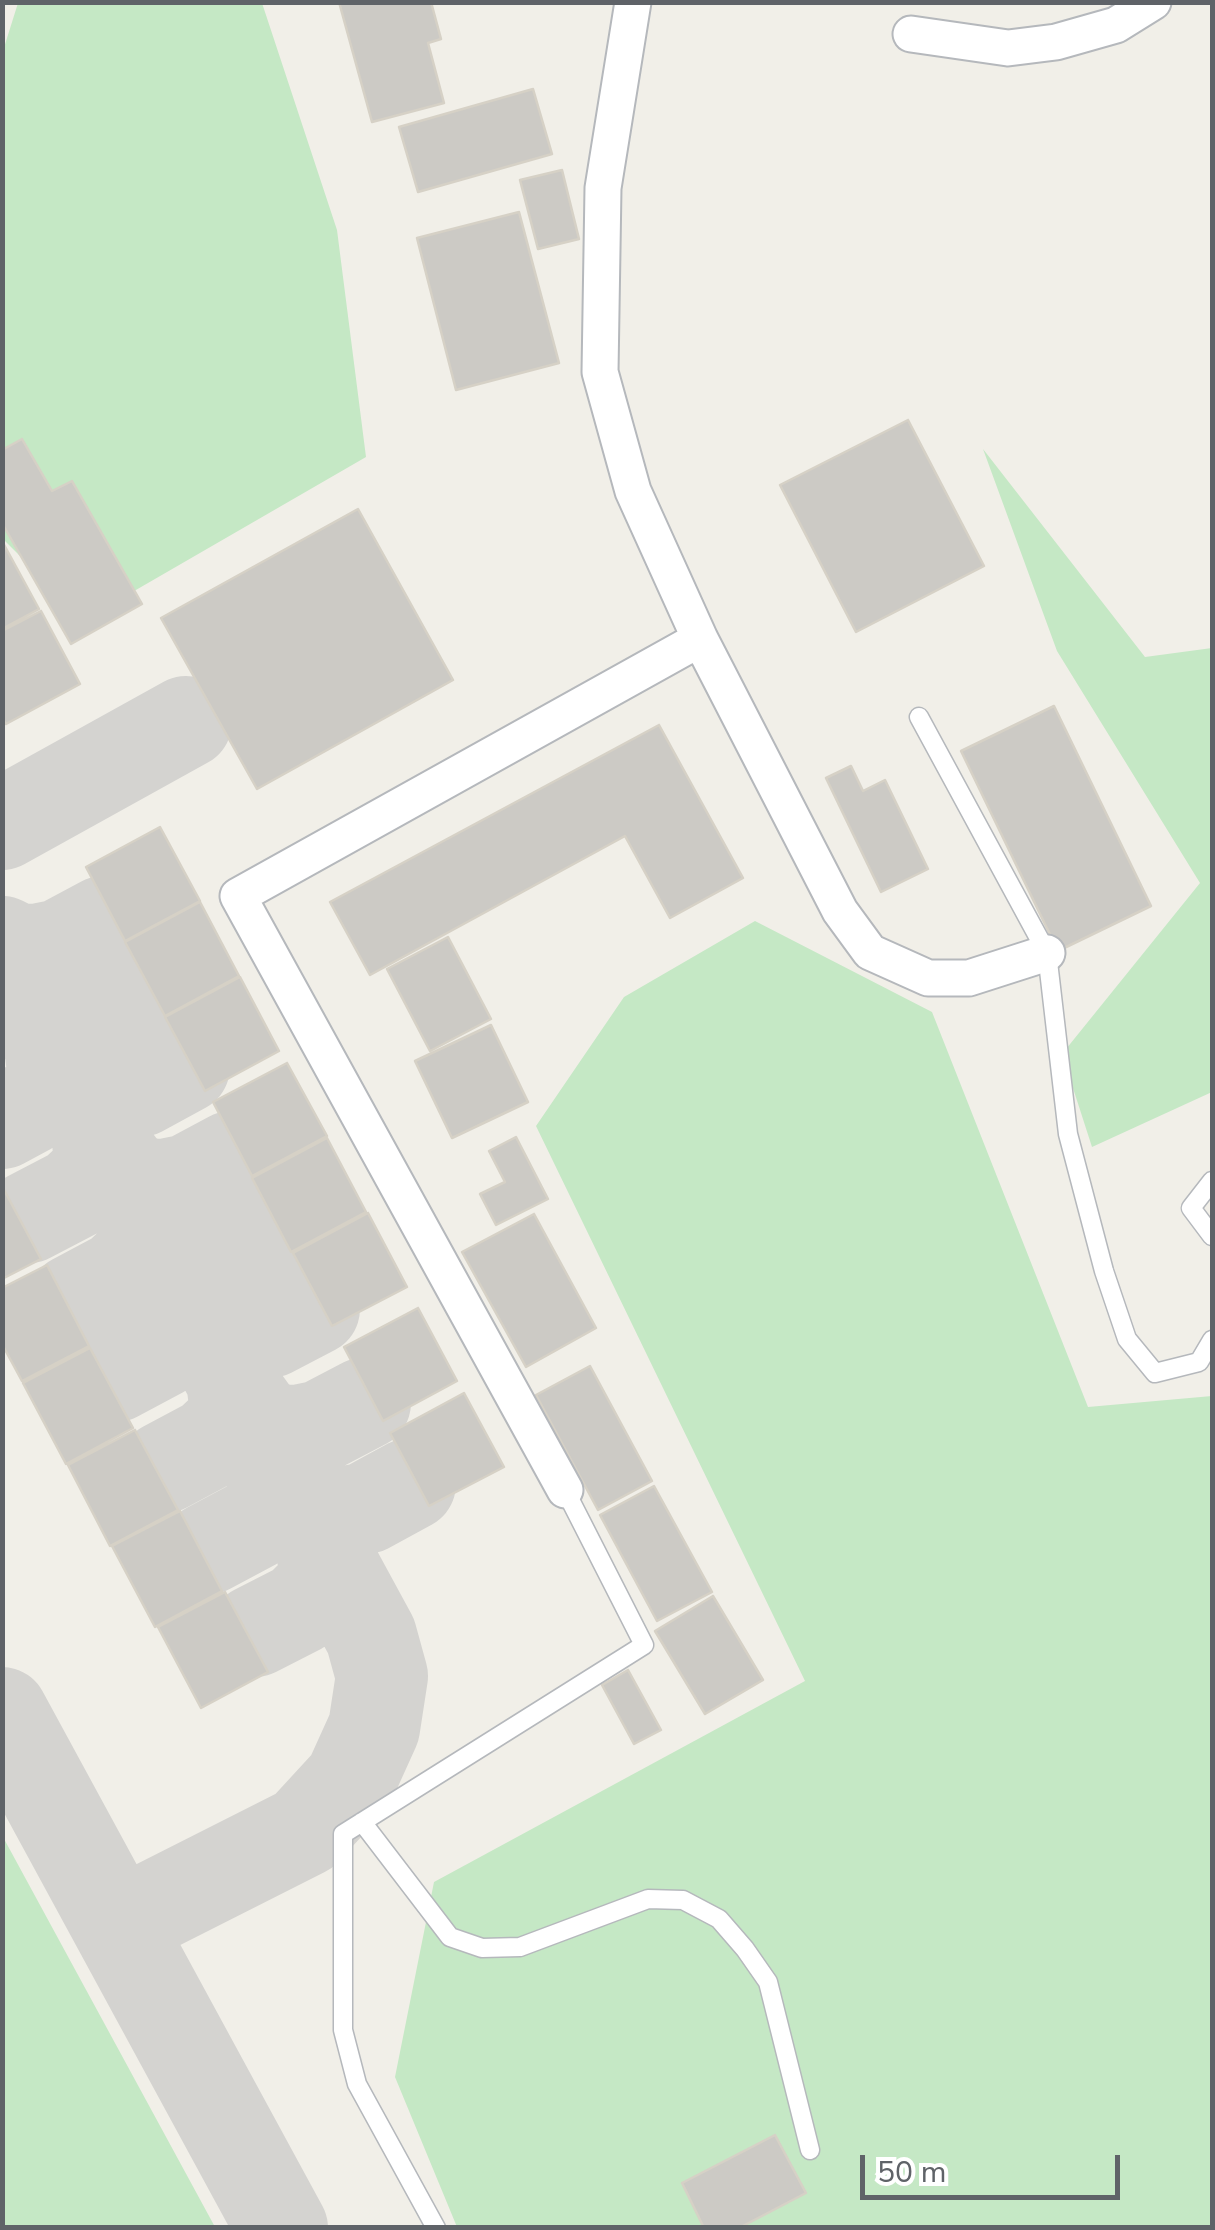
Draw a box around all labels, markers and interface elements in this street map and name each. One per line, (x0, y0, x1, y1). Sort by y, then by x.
scale bar (865, 2135, 1125, 2197)
text: 50 m (877, 2152, 946, 2193)

